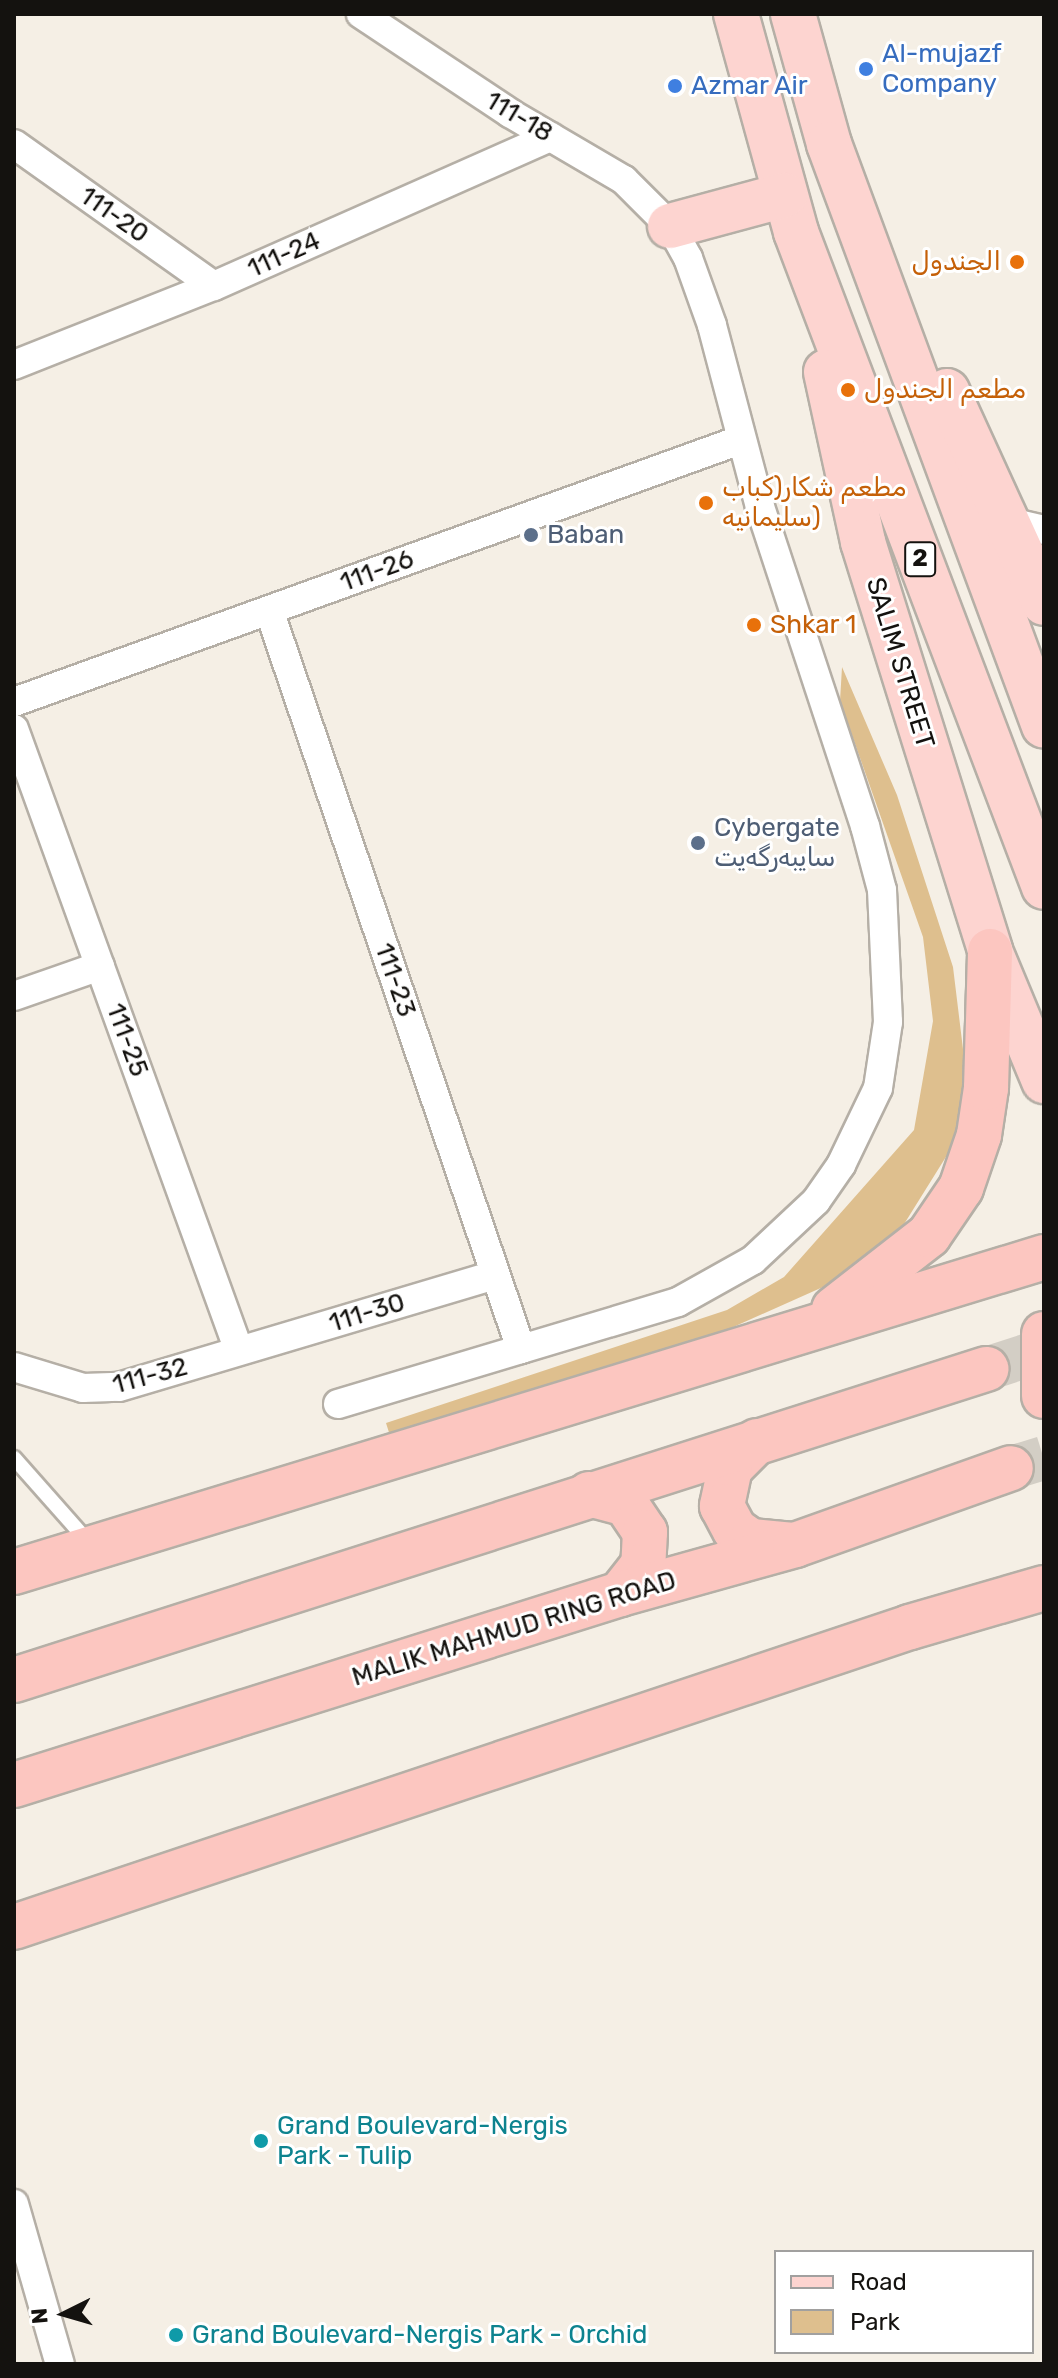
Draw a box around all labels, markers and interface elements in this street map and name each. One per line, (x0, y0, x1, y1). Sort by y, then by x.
place label: Al-mujazf Company (882, 38, 1001, 100)
marker: Al-mujazf Company (857, 60, 875, 78)
place label: Azmar Air (691, 70, 809, 102)
marker: Azmar Air (666, 77, 684, 95)
street label: 111-18 (480, 85, 558, 149)
street label: 111-20 (74, 180, 154, 250)
street label: 111-24 (243, 225, 325, 285)
place label: الجندول (911, 246, 1001, 278)
marker: الجندول (1008, 253, 1026, 271)
place label: مطعم الجندول (864, 374, 1026, 406)
marker: مطعم الجندول (839, 381, 857, 399)
place label: مطعم شكار(كباب سليمانيه) (722, 472, 906, 534)
marker: مطعم شكار(كباب سليمانيه) (697, 494, 715, 512)
place label: Baban (547, 519, 624, 551)
marker: Baban (522, 526, 540, 544)
road number: 2 (904, 539, 936, 579)
street label: 111-26 (336, 543, 418, 599)
street label: SALIM STREET (859, 574, 941, 752)
place label: Shkar 1 (770, 609, 857, 641)
marker: Shkar 1 (745, 616, 763, 634)
place label: Cybergate سایبەرگەیت (714, 812, 840, 874)
marker: Cybergate سایبەرگەیت (689, 834, 707, 852)
street label: 111-23 (368, 939, 422, 1021)
street label: 111-25 (99, 999, 155, 1081)
street label: 111-30 (325, 1287, 409, 1339)
street label: 111-32 (109, 1351, 191, 1401)
street label: MALIK MAHMUD RING ROAD (348, 1565, 680, 1693)
place label: Grand Boulevard-Nergis Park - Tulip (277, 2110, 568, 2172)
marker: Grand Boulevard-Nergis Park - Tulip (252, 2132, 270, 2150)
legend (774, 2250, 1034, 2354)
text: Road (850, 2268, 907, 2296)
north arrow (24, 2274, 104, 2354)
text: N (25, 2307, 54, 2325)
text: Park (850, 2308, 900, 2336)
place label: Grand Boulevard-Nergis Park - Orchid (192, 2319, 648, 2351)
marker: Grand Boulevard-Nergis Park - Orchid (167, 2326, 185, 2344)

